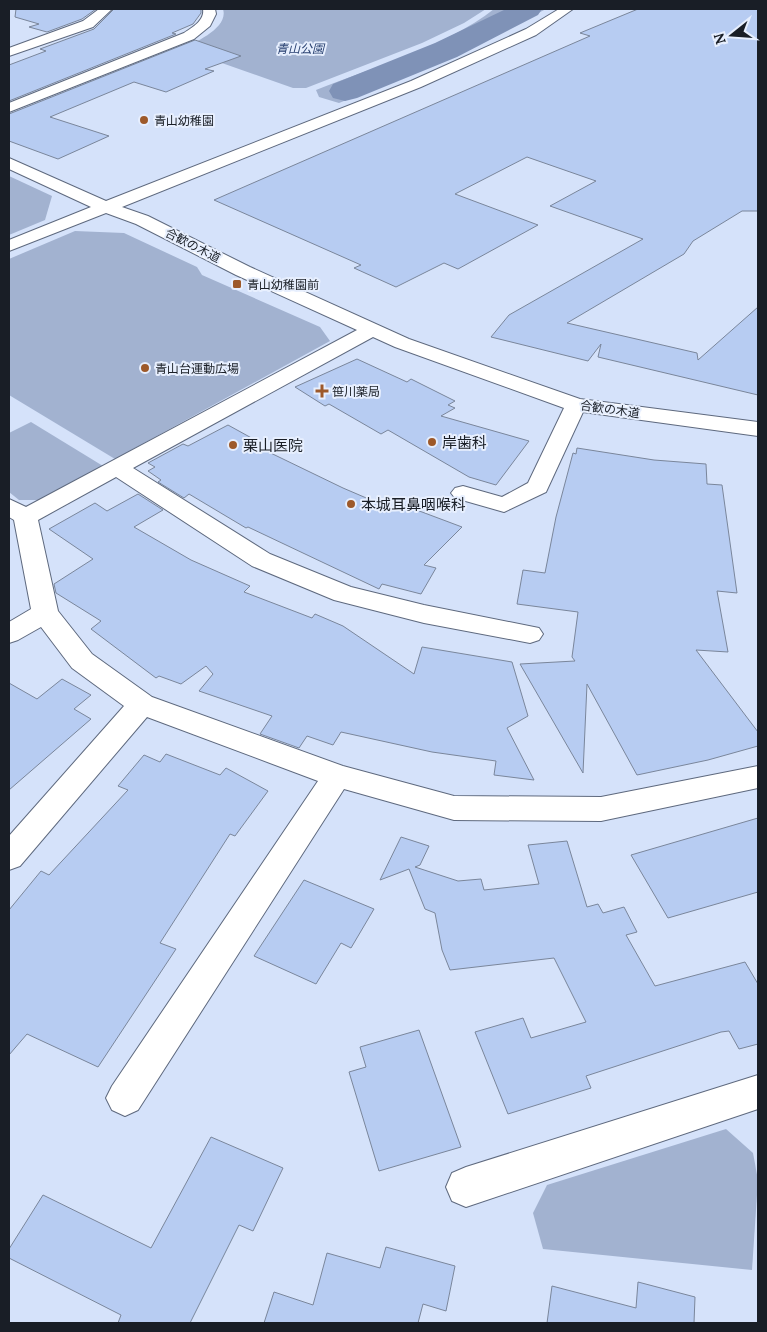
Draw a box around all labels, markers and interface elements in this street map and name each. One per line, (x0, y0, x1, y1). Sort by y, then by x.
north arrow (707, 10, 757, 60)
text: N (709, 31, 730, 47)
park label: 青山公園 (276, 41, 326, 56)
place label: 青山幼稚園 (154, 113, 214, 128)
marker: 青山幼稚園 (138, 114, 150, 126)
street label: 合歓の木道 (163, 225, 223, 265)
place label: 青山幼稚園前 (247, 277, 319, 292)
marker: 青山幼稚園前 (231, 278, 243, 290)
place label: 青山台運動広場 (155, 361, 239, 376)
marker: 青山台運動広場 (139, 362, 151, 374)
place label: 笹川薬局 (332, 384, 380, 399)
marker: 笹川薬局 (316, 385, 328, 397)
street label: 合歓の木道 (579, 397, 641, 421)
place label: 岸歯科 (442, 433, 487, 452)
place label: 栗山医院 (243, 436, 303, 455)
marker: 岸歯科 (426, 436, 438, 448)
marker: 栗山医院 (227, 439, 239, 451)
place label: 本城耳鼻咽喉科 (361, 495, 466, 514)
marker: 本城耳鼻咽喉科 (345, 498, 357, 510)

